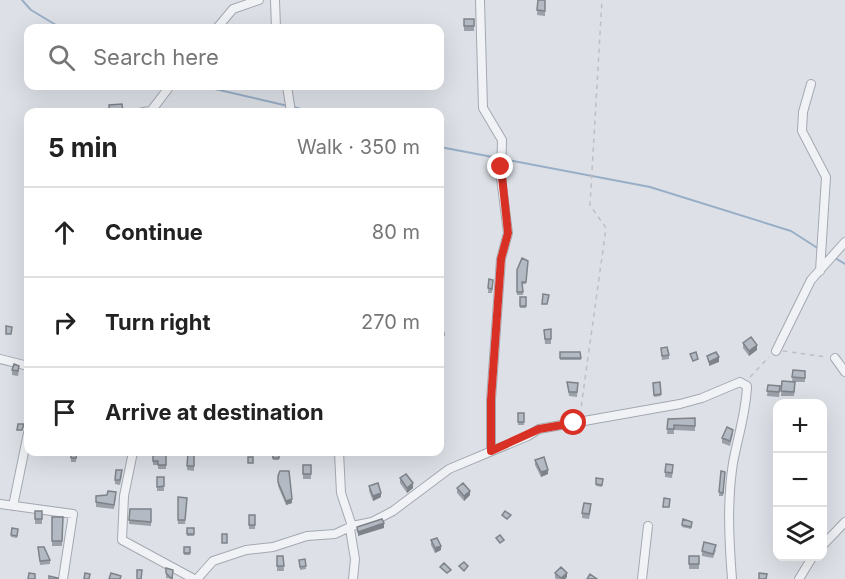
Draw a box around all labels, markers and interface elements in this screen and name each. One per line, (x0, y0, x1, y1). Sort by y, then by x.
search box (24, 24, 444, 90)
icon: search (45, 41, 78, 74)
text: Search here (93, 44, 219, 70)
text: 5 min (48, 132, 118, 163)
text: Walk · 350 m (297, 135, 420, 159)
route end (487, 153, 513, 179)
icon: ahead (48, 216, 81, 249)
text: Continue (105, 219, 203, 245)
text: 80 m (372, 220, 420, 244)
icon: right (48, 306, 81, 339)
text: Turn right (105, 309, 211, 335)
text: 270 m (361, 310, 420, 334)
icon: arrive (48, 396, 81, 429)
text: Arrive at destination (105, 399, 324, 425)
map controls (773, 399, 827, 561)
button: + (773, 399, 827, 453)
route start (560, 409, 586, 435)
button: − (773, 453, 827, 507)
button: layers (773, 507, 827, 561)

